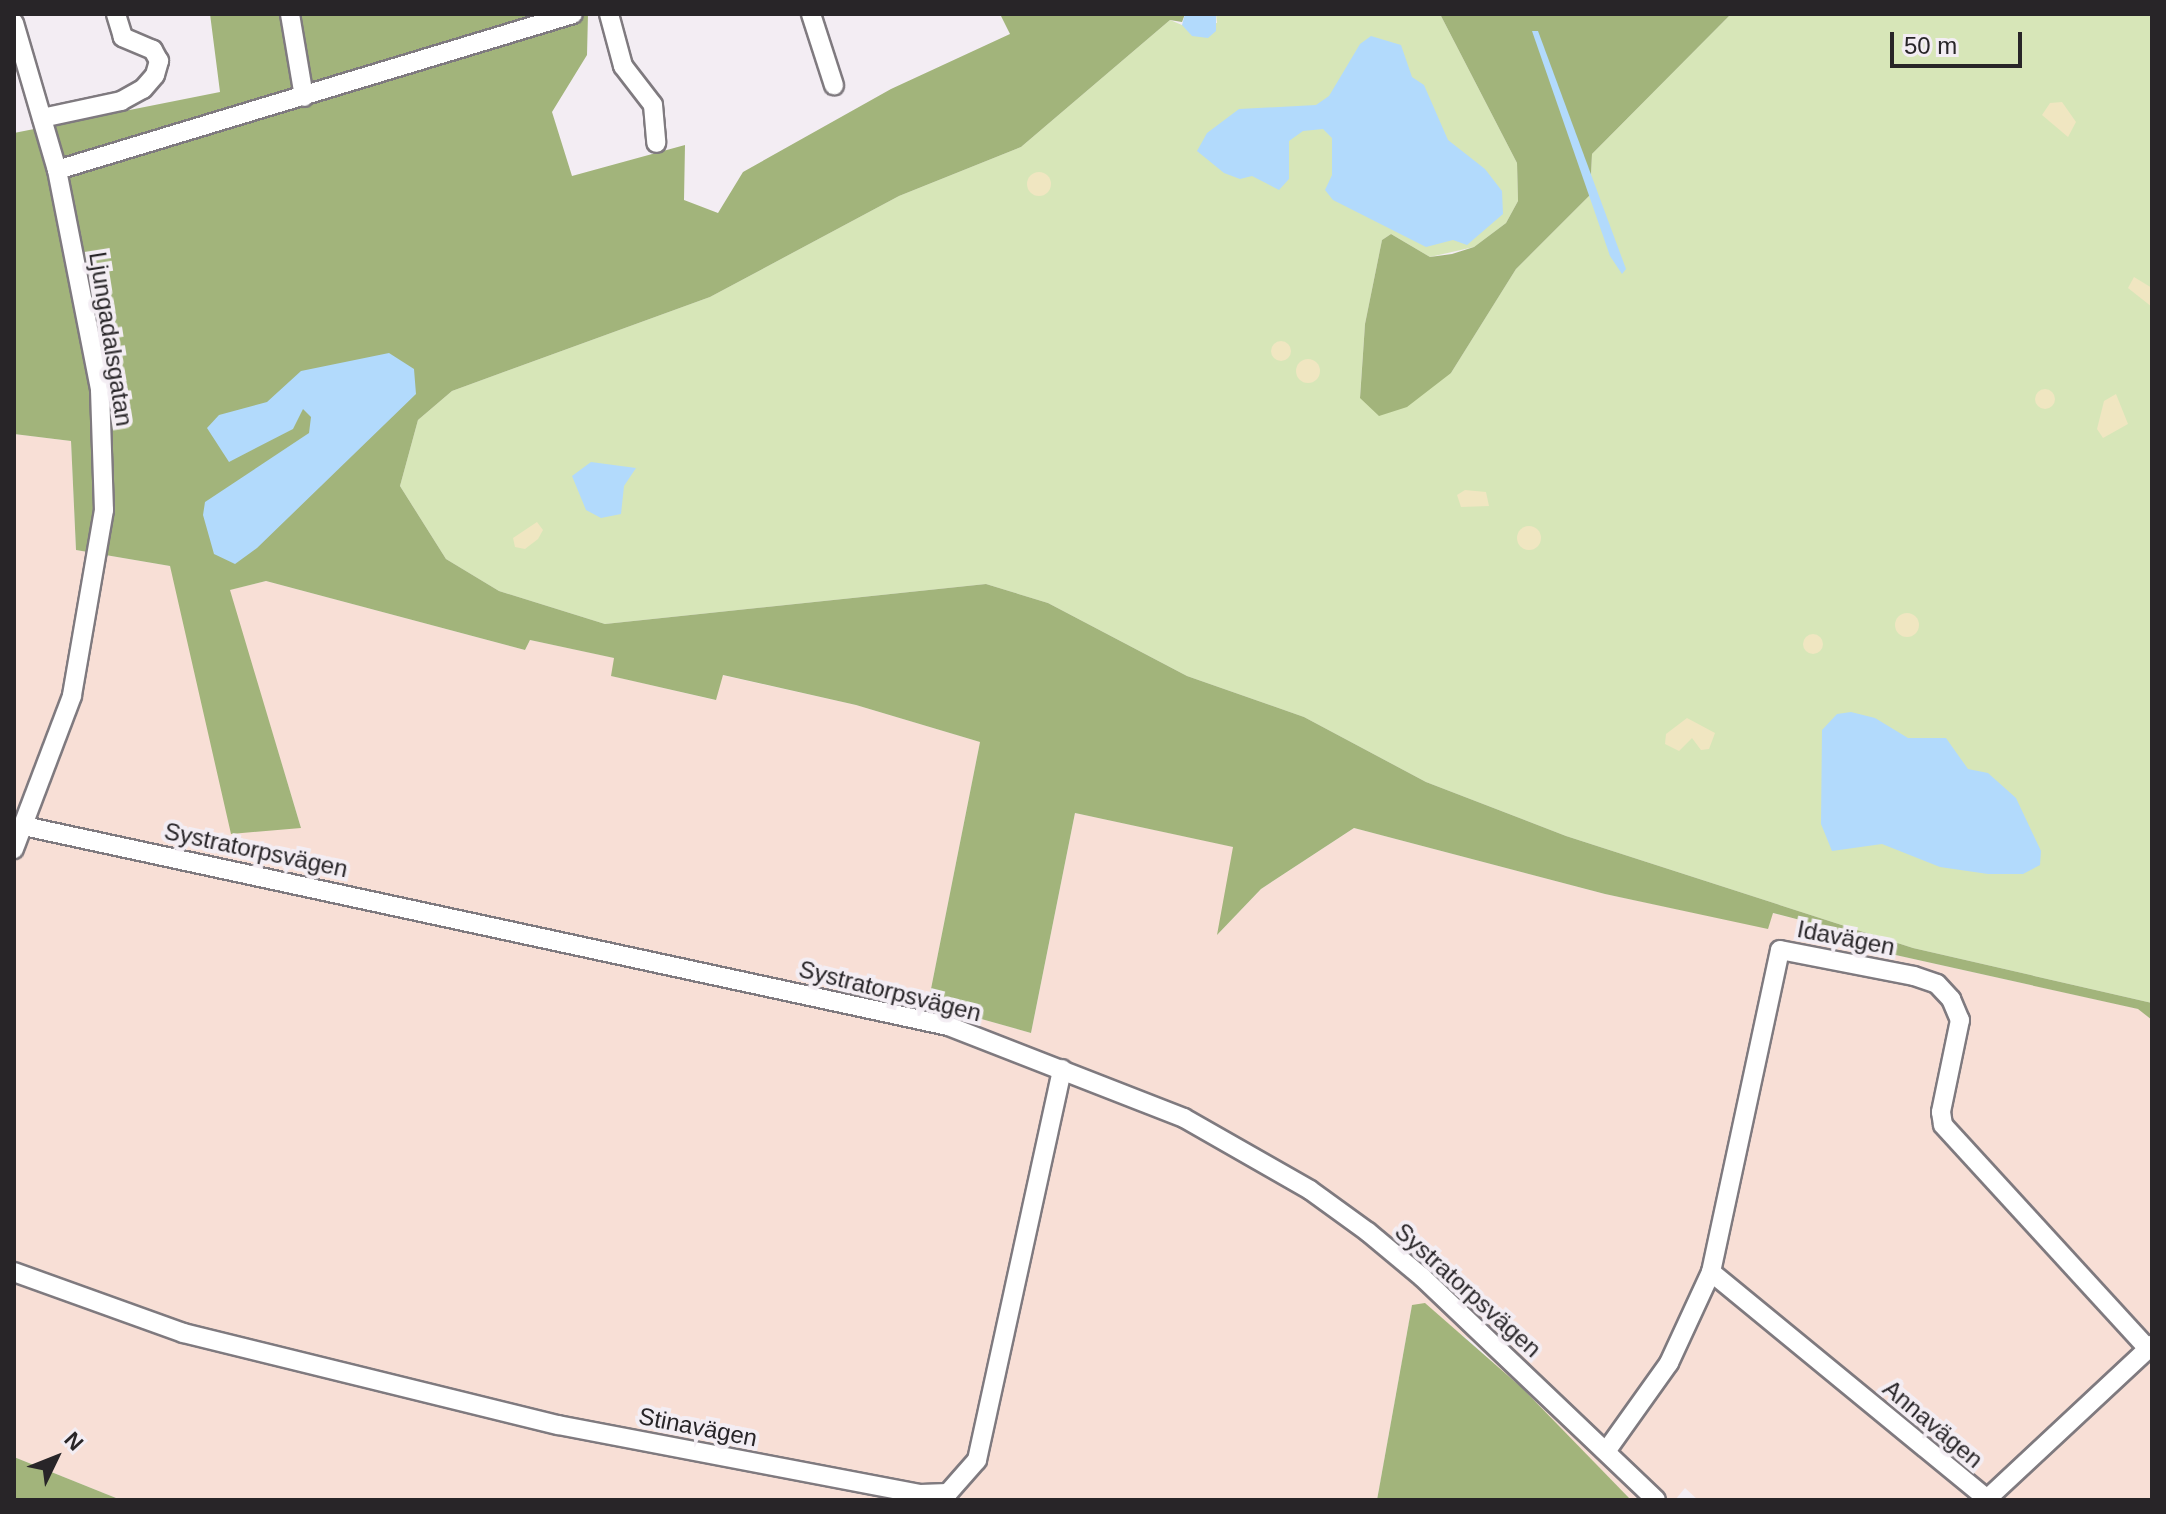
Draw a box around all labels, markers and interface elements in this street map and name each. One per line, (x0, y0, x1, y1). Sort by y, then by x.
scale bar (1894, 16, 2026, 66)
text: 50 m (1904, 32, 1957, 59)
street label: Ljungadalsgatan (83, 250, 139, 428)
street label: Systratorpsvägen (162, 816, 350, 884)
street label: Idavägen (1795, 914, 1897, 962)
street label: Systratorpsvägen (796, 954, 984, 1028)
street label: Systratorpsvägen (1389, 1217, 1547, 1363)
street label: Annavägen (1877, 1374, 1989, 1474)
street label: Stinavägen (636, 1401, 760, 1453)
north arrow (16, 1418, 96, 1498)
text: N (59, 1427, 88, 1456)

